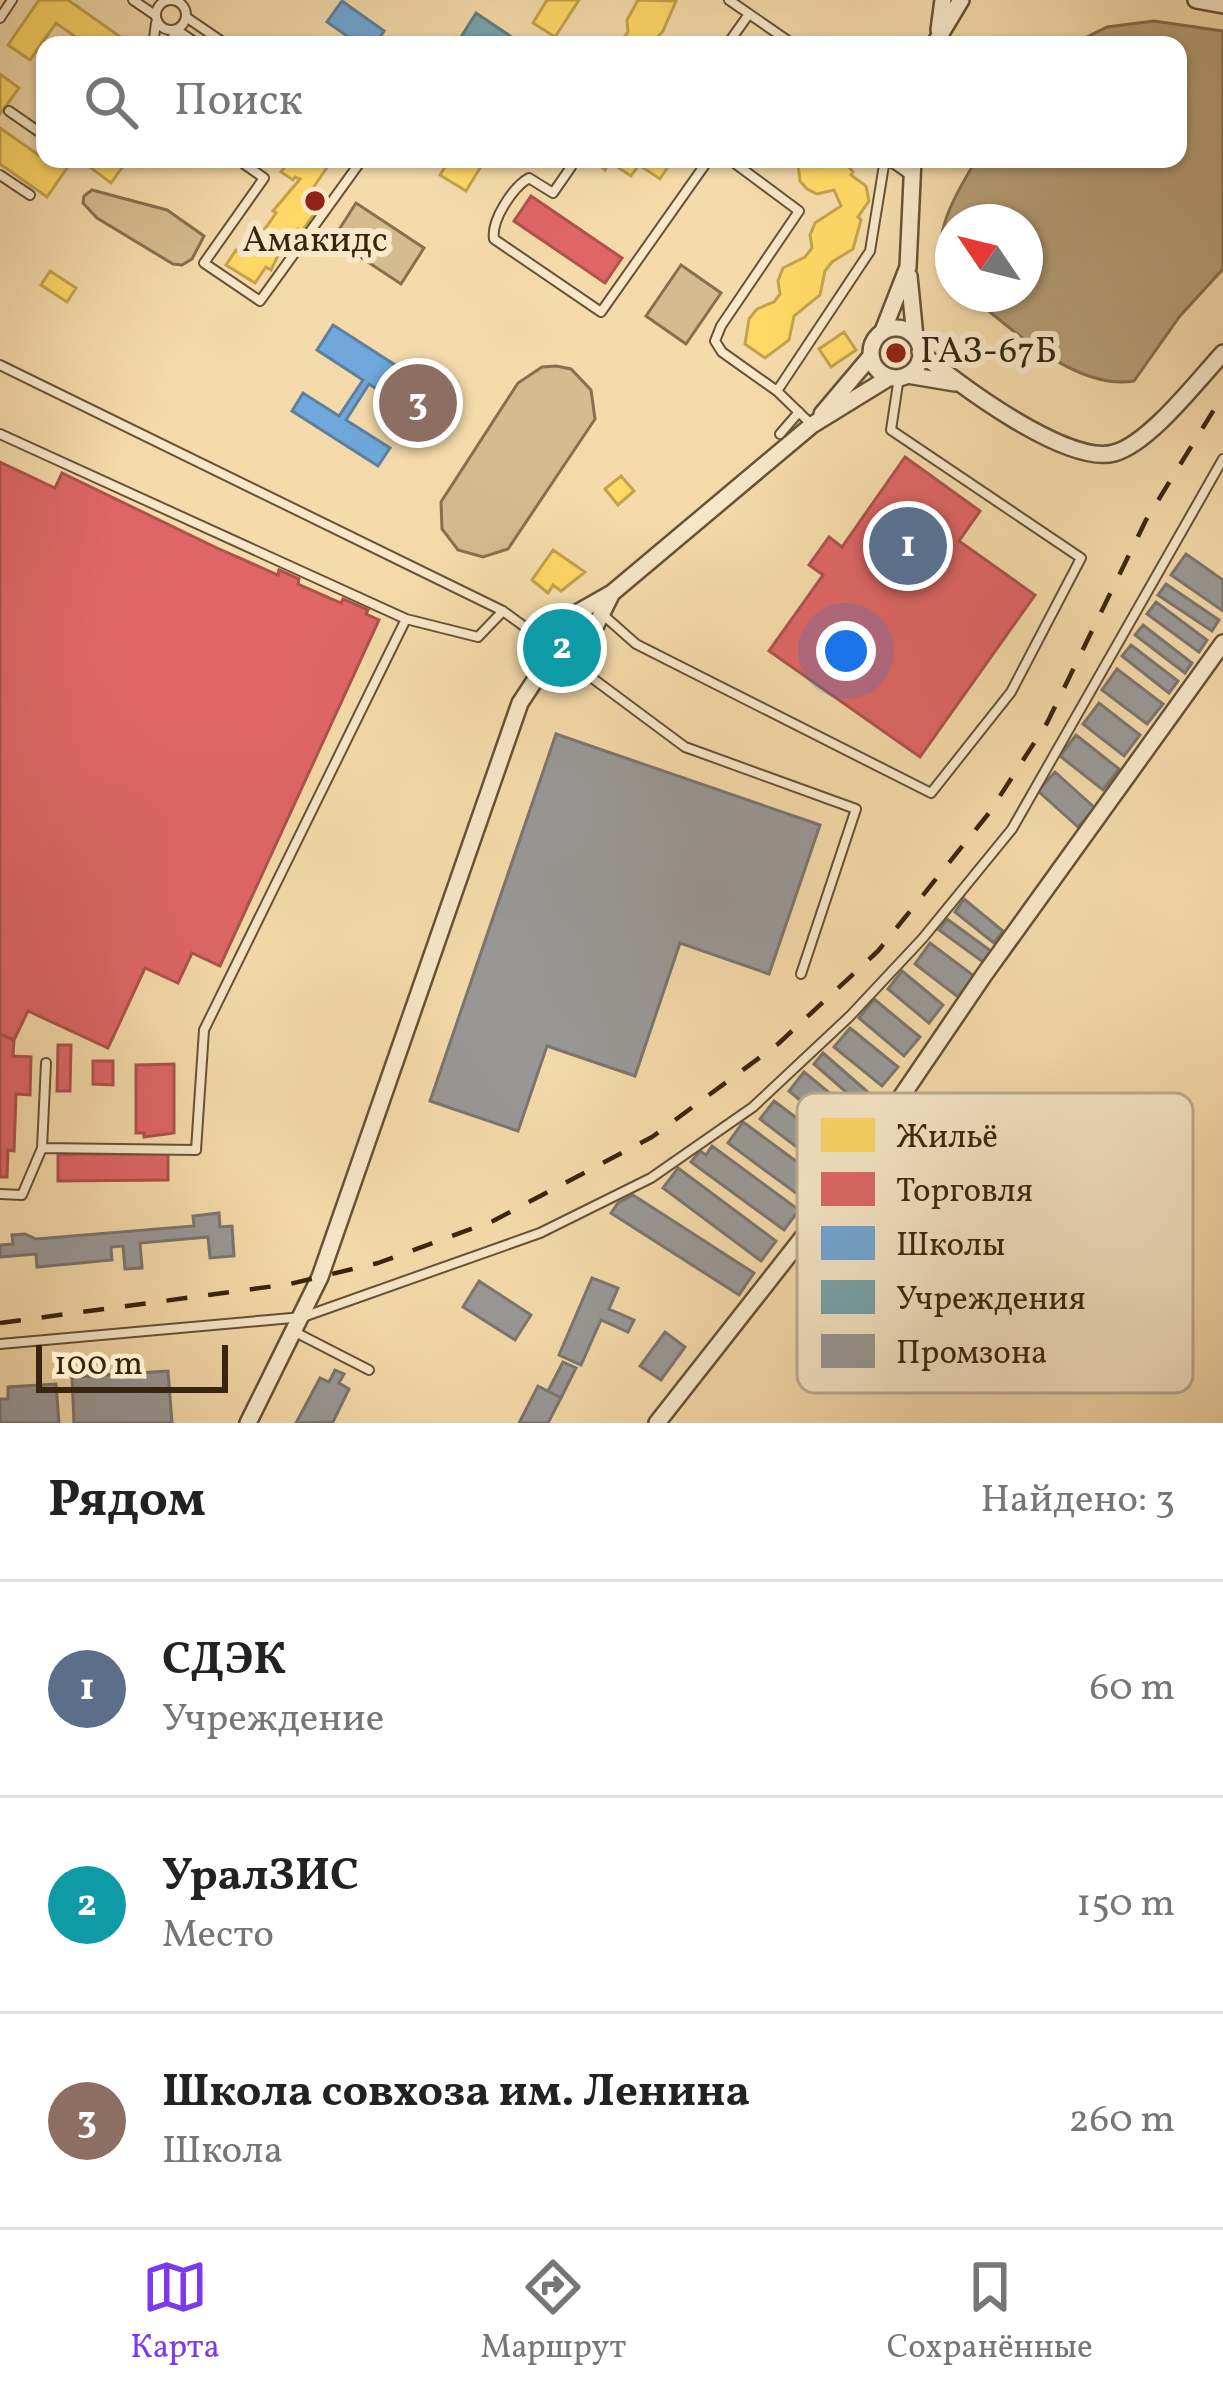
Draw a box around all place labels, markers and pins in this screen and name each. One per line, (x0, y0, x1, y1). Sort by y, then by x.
marker: Амакидс (302, 188, 328, 214)
place label: Амакидс (242, 217, 388, 267)
place label: ГАЗ-67Б (920, 328, 1057, 378)
marker: ГАЗ-67Б (883, 340, 909, 366)
pin: 3 (379, 358, 457, 448)
pin: 1 (869, 501, 947, 591)
pin: 2 (523, 603, 601, 693)

